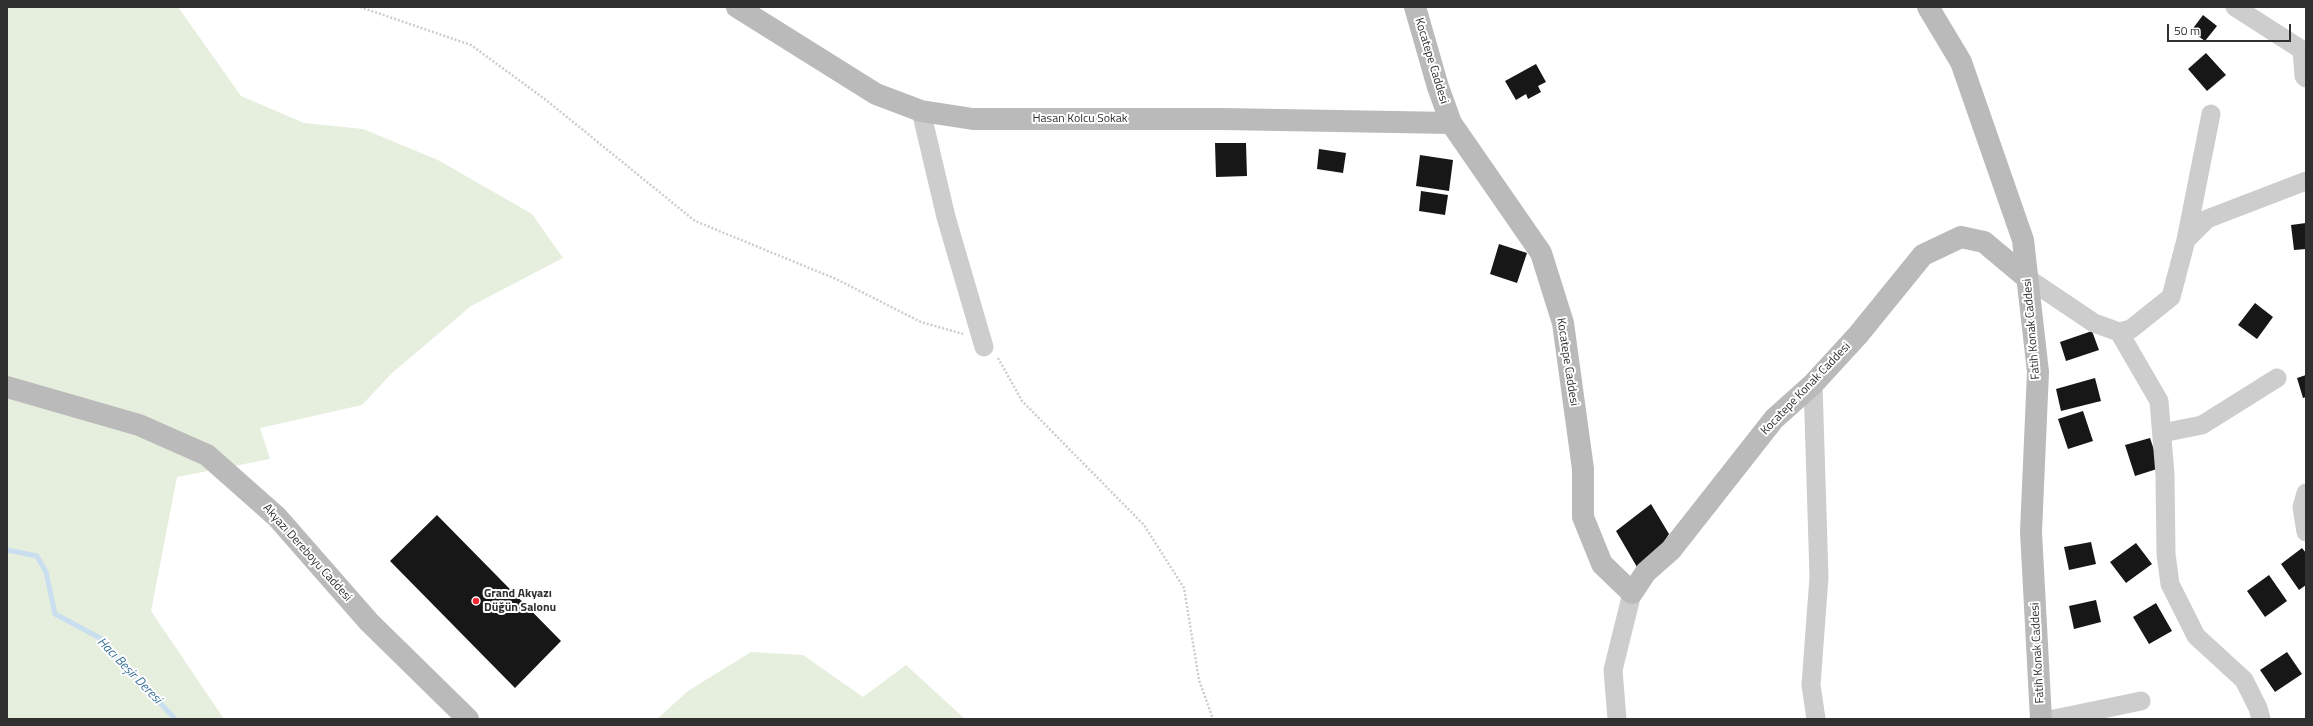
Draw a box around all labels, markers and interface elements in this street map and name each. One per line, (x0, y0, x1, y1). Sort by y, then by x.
street label: Kocatepe Caddesi (1411, 16, 1451, 106)
scale bar (2169, 16, 2293, 42)
text: 50 m (2174, 21, 2200, 40)
street label: Hasan Kolcu Sokak (1032, 112, 1128, 126)
street label: Fatih Konak Caddesi (2020, 278, 2044, 380)
street label: Kocatepe Caddesi (1553, 317, 1581, 407)
street label: Kocatepe Konak Caddesi (1758, 340, 1854, 438)
street label: Akyazı Dereboyu Caddesi (259, 501, 355, 605)
place label: Grand Akyazı Düğün Salonu (484, 587, 556, 615)
marker: Grand Akyazı Düğün Salonu (471, 596, 481, 606)
street label: Fatih Konak Caddesi (2028, 602, 2048, 704)
water label: Hacı Beşir Deresi (93, 635, 165, 707)

